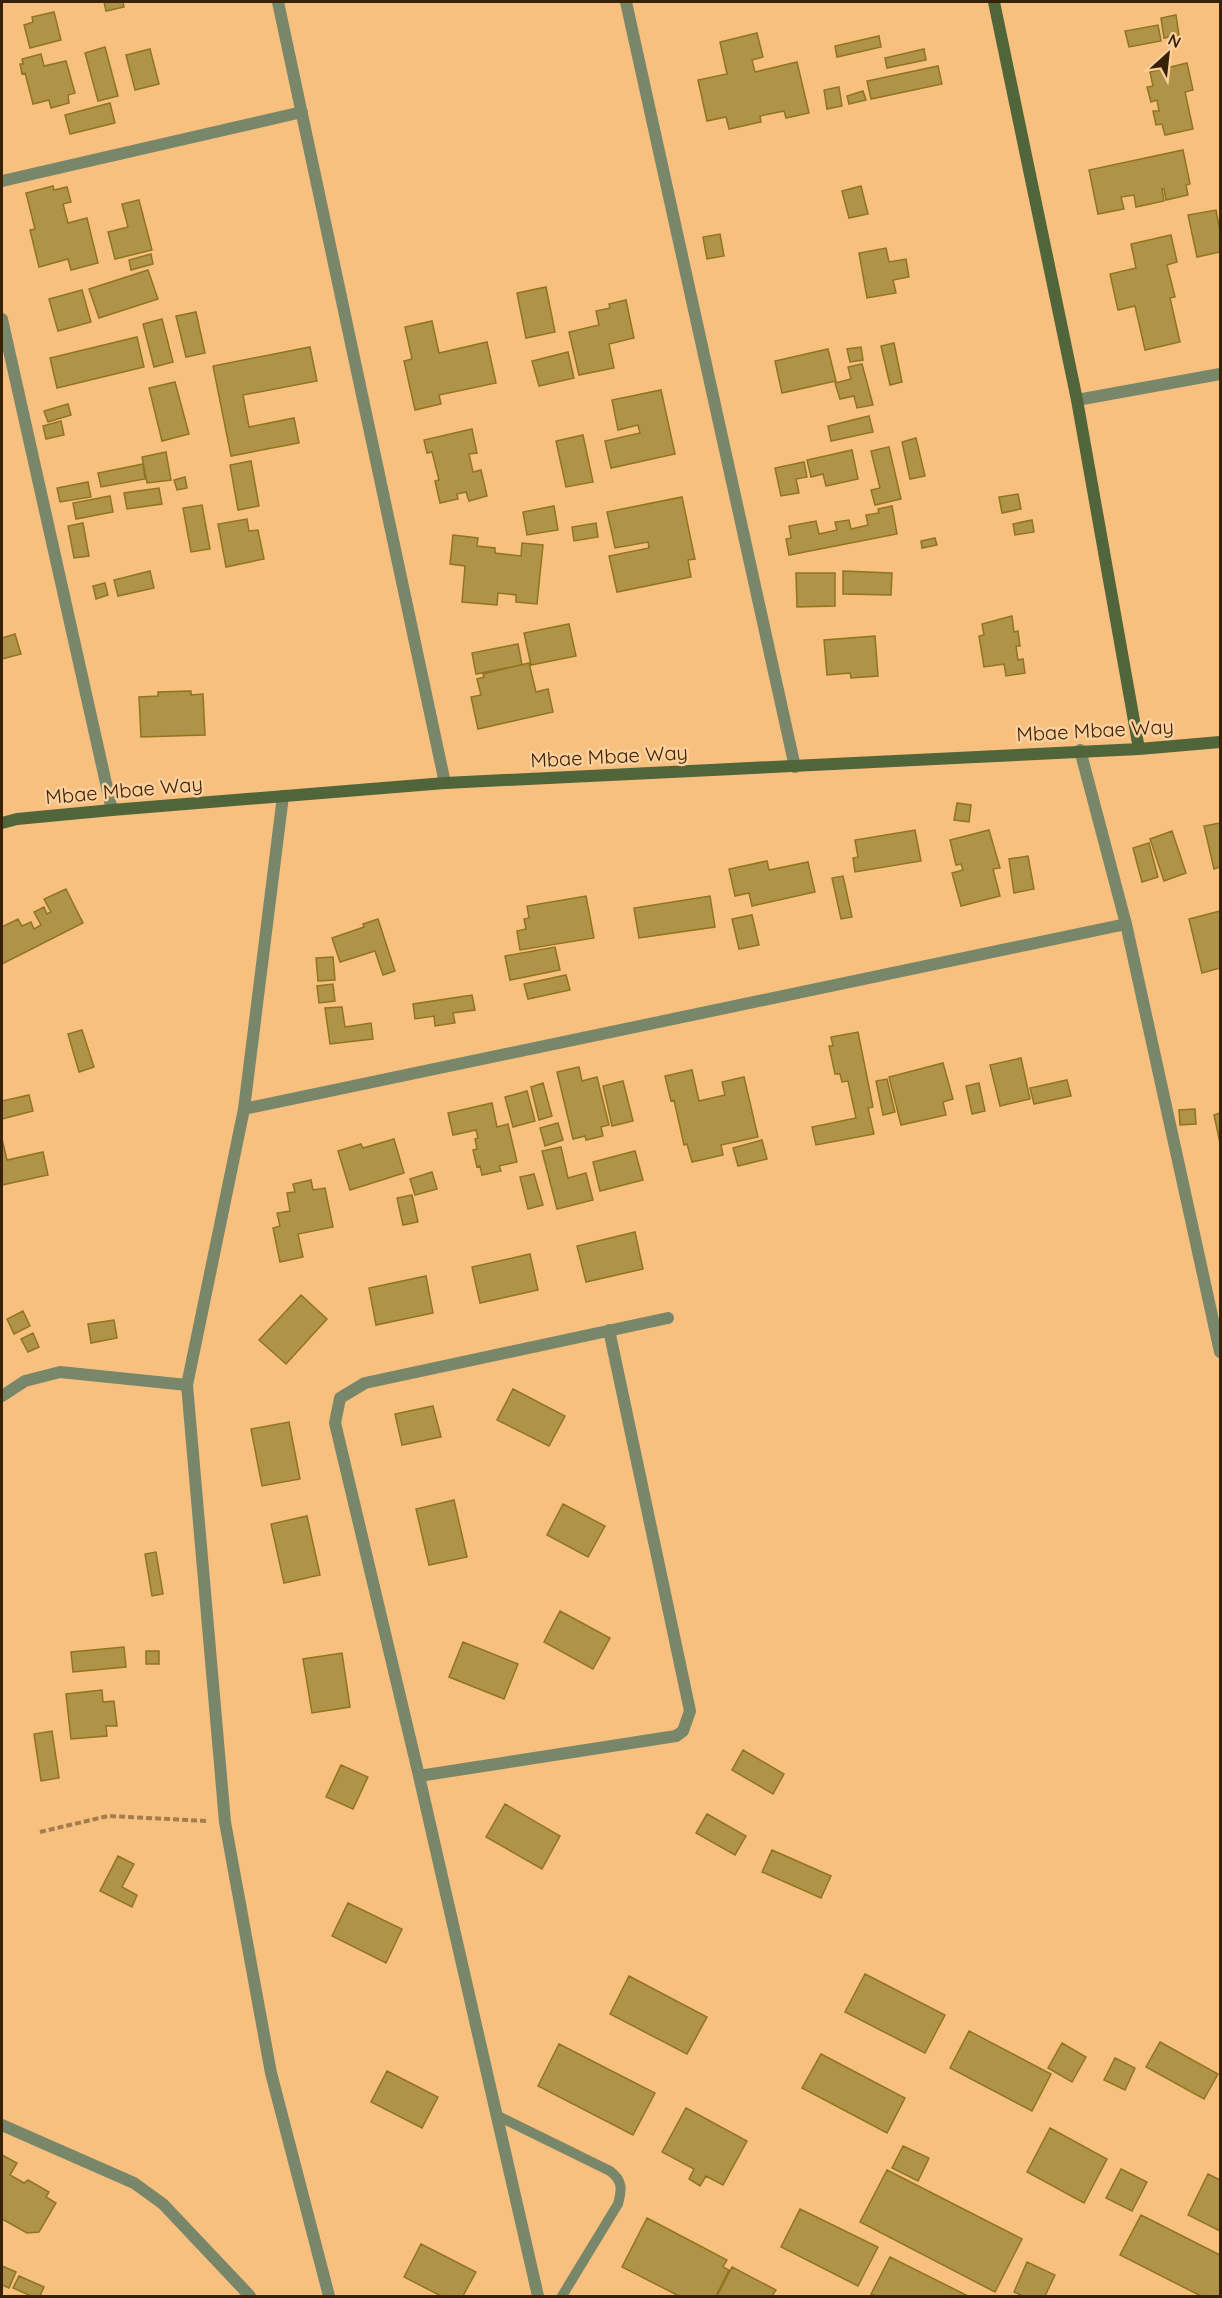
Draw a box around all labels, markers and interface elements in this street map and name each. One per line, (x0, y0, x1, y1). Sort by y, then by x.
north arrow (1138, 24, 1198, 84)
text: N (1165, 29, 1185, 52)
street label: Mbae Mbae Way (1016, 713, 1174, 747)
street label: Mbae Mbae Way (530, 739, 688, 773)
street label: Mbae Mbae Way (44, 771, 204, 809)

